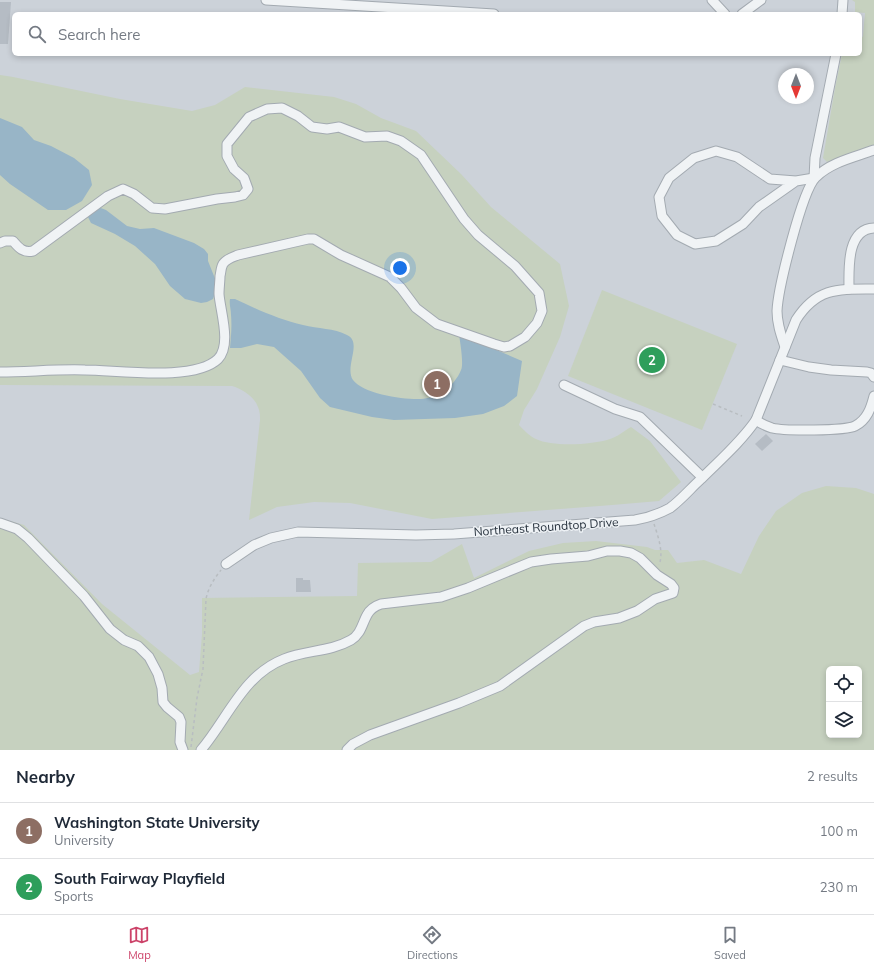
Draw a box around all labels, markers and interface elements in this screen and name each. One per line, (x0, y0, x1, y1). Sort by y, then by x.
search box (12, 12, 862, 56)
icon: search (26, 23, 48, 45)
text: Search here (58, 25, 140, 44)
north arrow (778, 68, 814, 104)
your location (390, 258, 410, 278)
pin: 2 (639, 345, 665, 375)
pin: 1 (424, 369, 450, 399)
street label: Northeast Roundtop Drive (473, 514, 619, 539)
map controls (826, 666, 862, 738)
button: locate (826, 666, 862, 702)
button: layers (826, 702, 862, 738)
text: Nearby (16, 766, 75, 787)
text: 2 results (807, 768, 858, 784)
text: Washington State University (54, 813, 260, 832)
text: 1 (25, 823, 33, 839)
text: 100 m (820, 823, 858, 839)
text: University (54, 832, 114, 848)
text: South Fairway Playfield (54, 869, 225, 888)
text: 2 (25, 879, 33, 895)
text: 230 m (820, 879, 858, 895)
text: Sports (54, 888, 93, 904)
tab: Map (128, 924, 151, 962)
tab: Directions (407, 924, 458, 962)
tab: Saved (714, 924, 746, 962)

